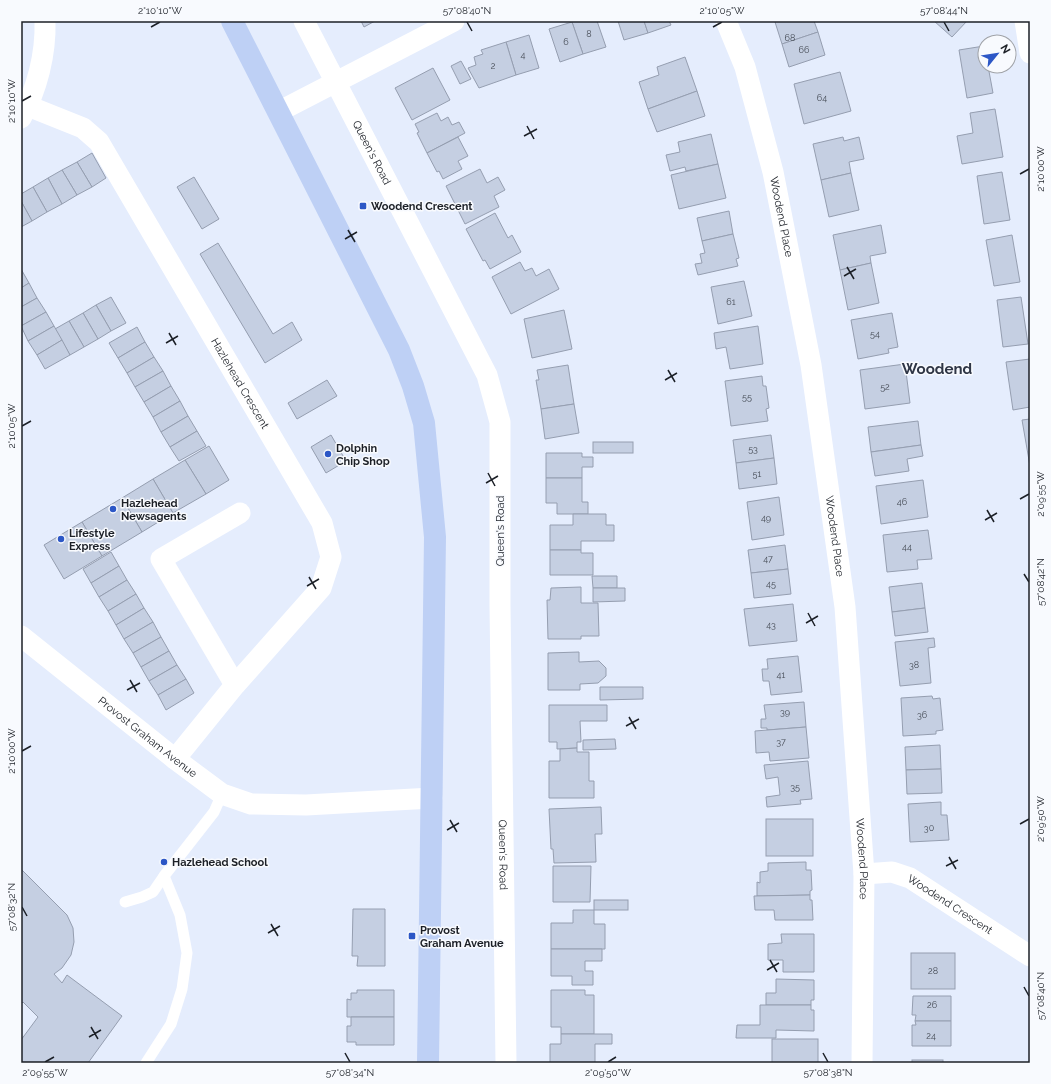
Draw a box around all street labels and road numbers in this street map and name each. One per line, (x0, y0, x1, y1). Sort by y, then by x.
street label: Queen's Road (350, 118, 394, 187)
street label: Woodend Place (768, 175, 796, 258)
street label: Hazlehead Crescent (209, 335, 272, 431)
street label: Woodend Place (823, 495, 847, 578)
street label: Queen's Road (494, 496, 507, 566)
street label: Provost Graham Avenue (96, 694, 200, 780)
street label: Woodend Place (854, 818, 871, 900)
street label: Queen's Road (496, 819, 510, 890)
street label: Woodend Crescent (905, 872, 995, 937)

